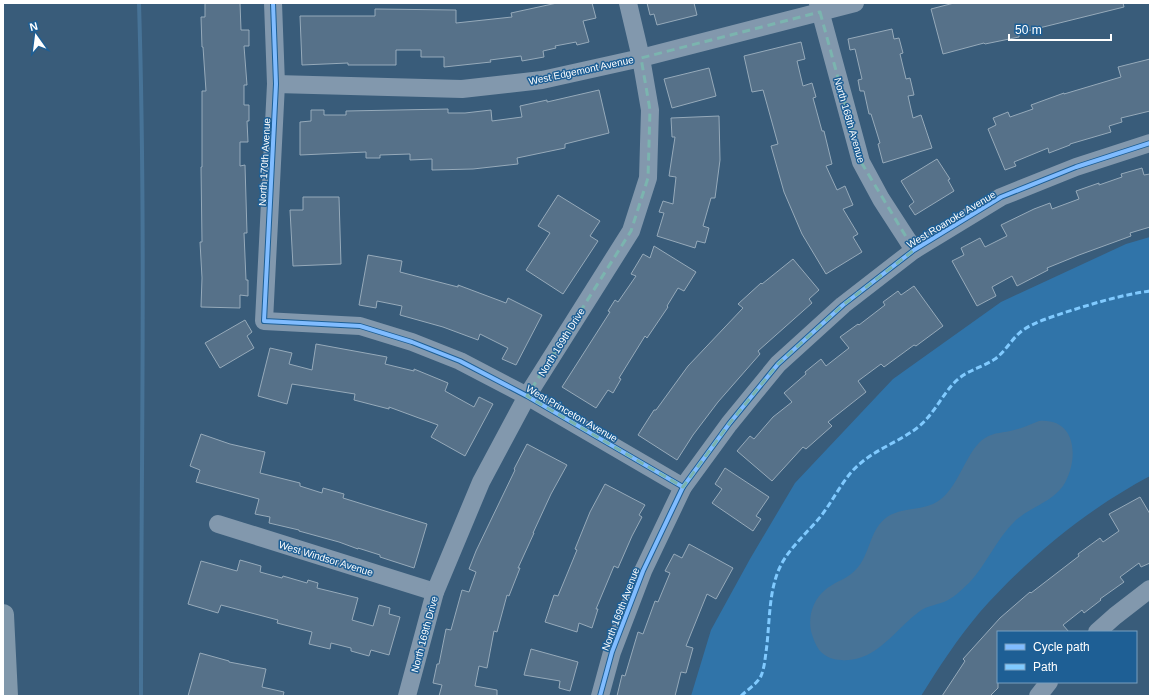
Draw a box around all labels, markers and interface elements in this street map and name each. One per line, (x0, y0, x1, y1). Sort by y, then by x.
north arrow (16, 16, 56, 56)
scale bar (1009, 16, 1111, 42)
text: N (28, 20, 39, 33)
text: 50 m (1015, 23, 1042, 37)
street label: West Edgemont Avenue (528, 54, 635, 87)
street label: North 168th Avenue (832, 76, 867, 164)
street label: North 170th Avenue (257, 117, 272, 206)
street label: West Roanoke Avenue (905, 188, 998, 250)
street label: North 169th Drive (536, 306, 587, 378)
street label: West Princeton Avenue (524, 383, 620, 444)
street label: West Windsor Avenue (277, 539, 375, 578)
street label: North 169th Avenue (600, 566, 642, 652)
street label: North 169th Drive (409, 594, 440, 673)
legend (997, 631, 1137, 683)
text: Cycle path (1033, 640, 1090, 654)
text: Path (1033, 660, 1058, 674)

